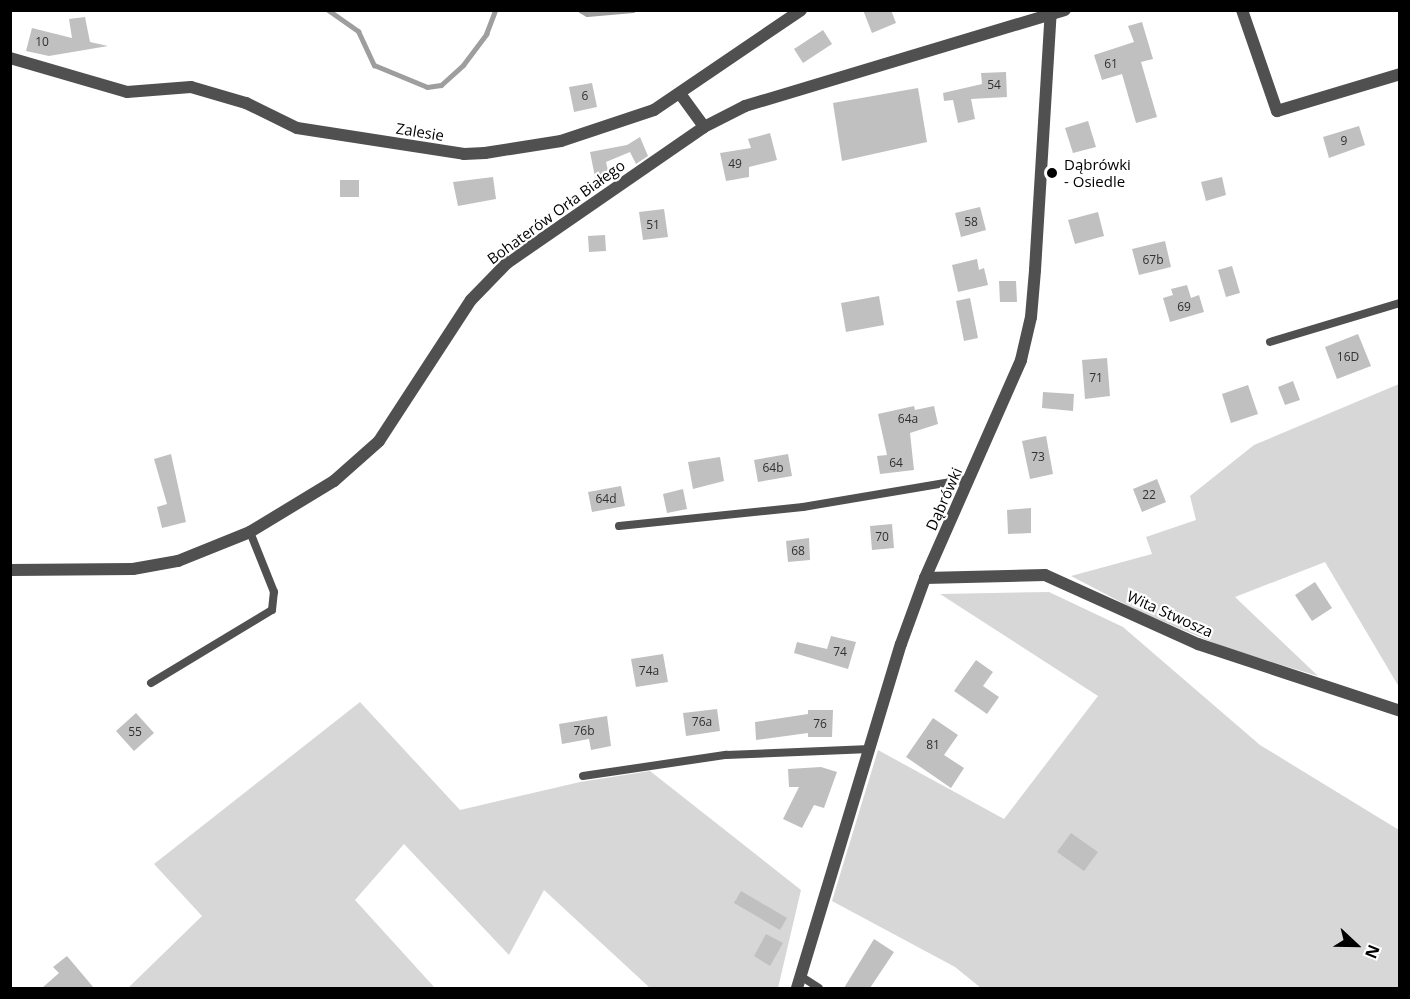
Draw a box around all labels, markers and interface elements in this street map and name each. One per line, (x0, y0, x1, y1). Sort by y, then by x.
house number: 10 (35, 35, 49, 49)
house number: 61 (1104, 57, 1118, 71)
house number: 54 (987, 78, 1001, 92)
house number: 6 (582, 89, 588, 103)
street label: Zalesie (395, 119, 445, 145)
house number: 9 (1341, 134, 1347, 148)
place label: Dąbrówki - Osiedle (1064, 155, 1131, 190)
street label: Bohaterów Orła Białego (484, 156, 628, 268)
house number: 49 (728, 157, 742, 171)
marker: Dąbrówki - Osiedle (1045, 166, 1059, 180)
house number: 58 (964, 215, 978, 229)
house number: 51 (646, 218, 660, 232)
house number: 67b (1142, 253, 1164, 267)
house number: 69 (1177, 300, 1191, 314)
house number: 16D (1337, 350, 1359, 364)
house number: 71 (1089, 371, 1103, 385)
house number: 64a (898, 412, 918, 426)
house number: 73 (1031, 450, 1045, 464)
house number: 64 (889, 456, 903, 470)
house number: 64b (762, 461, 784, 475)
street label: Dąbrówki (922, 465, 966, 533)
house number: 22 (1142, 488, 1156, 502)
house number: 64d (595, 492, 617, 506)
house number: 70 (875, 530, 889, 544)
house number: 68 (791, 544, 805, 558)
street label: Wita Stwosza (1124, 587, 1216, 641)
house number: 74 (833, 645, 847, 659)
house number: 74a (639, 664, 659, 678)
house number: 76a (692, 715, 712, 729)
house number: 76 (813, 717, 827, 731)
house number: 76b (573, 724, 595, 738)
house number: 55 (128, 725, 142, 739)
house number: 81 (926, 738, 940, 752)
north arrow (1326, 915, 1386, 975)
text: N (1360, 942, 1385, 962)

